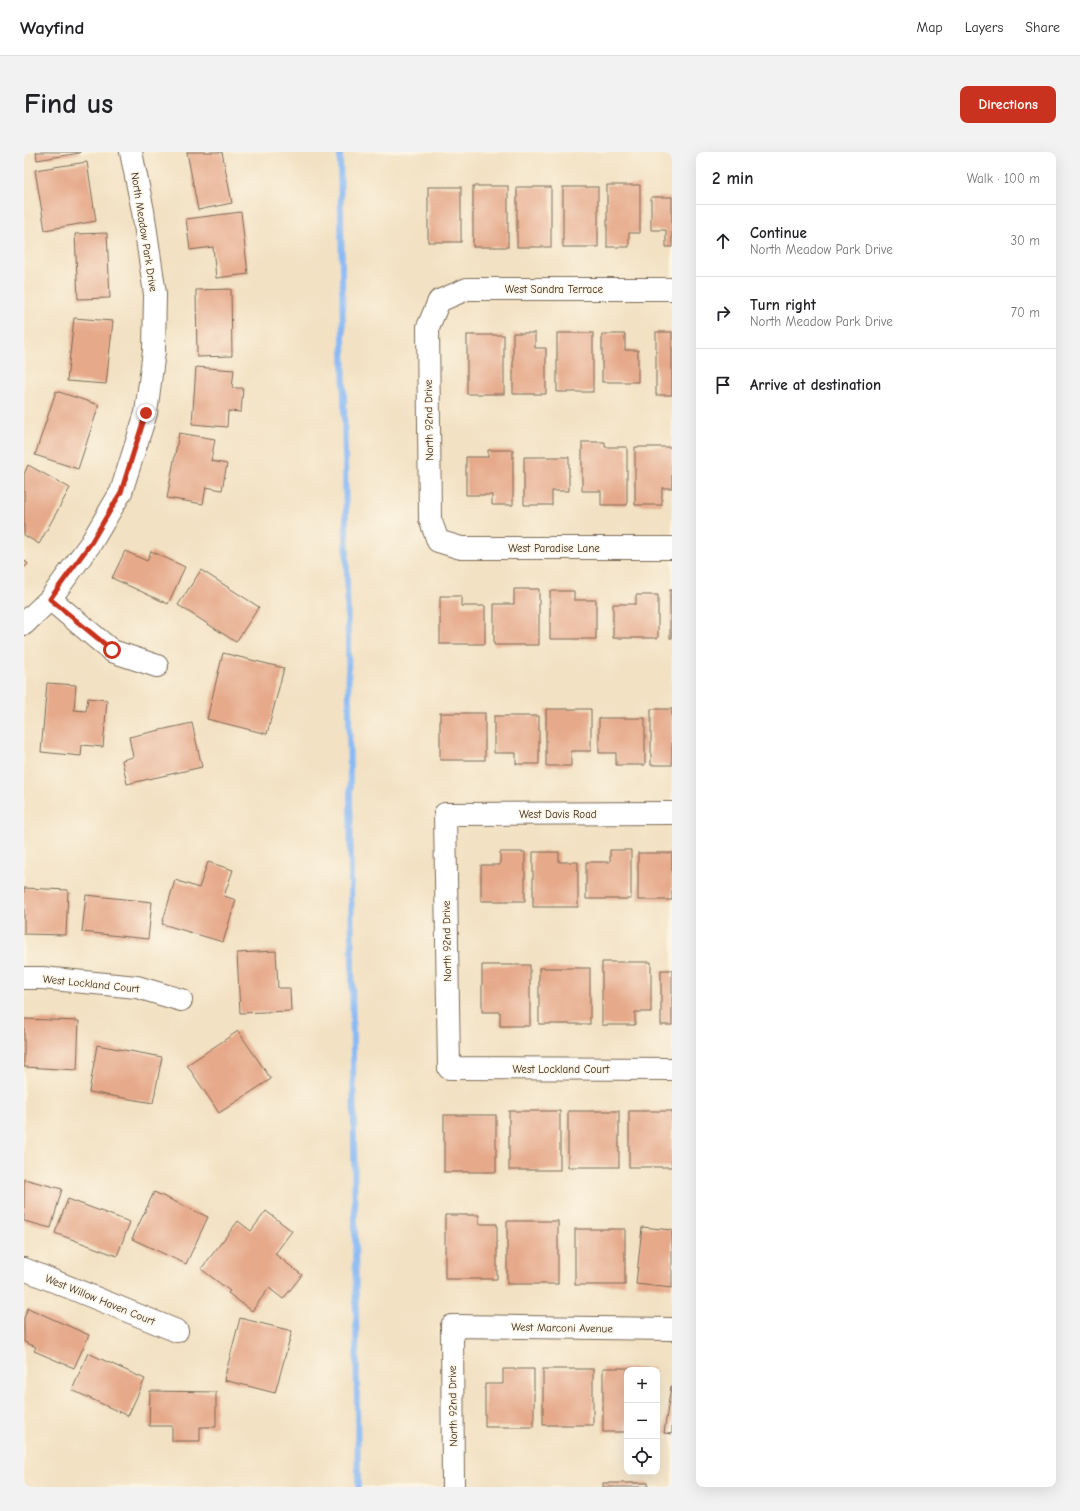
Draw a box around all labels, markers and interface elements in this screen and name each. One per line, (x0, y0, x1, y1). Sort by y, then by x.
text: Wayfind (20, 17, 84, 39)
text: Map (916, 19, 943, 36)
text: Layers (965, 19, 1003, 36)
text: Share (1025, 19, 1060, 36)
button: Directions (960, 86, 1056, 123)
text: Find us (24, 88, 113, 120)
text: 2 min (712, 169, 753, 188)
street label: North Meadow Park Drive (128, 171, 160, 293)
text: Walk · 100 m (967, 171, 1040, 186)
text: Continue (750, 224, 807, 242)
icon: ahead (712, 230, 734, 252)
text: 30 m (1010, 233, 1040, 248)
text: North Meadow Park Drive (750, 242, 893, 257)
street label: West Sandra Terrace (505, 283, 604, 296)
text: Turn right (750, 296, 816, 314)
icon: right (712, 302, 734, 324)
text: 70 m (1011, 305, 1040, 320)
text: North Meadow Park Drive (750, 314, 893, 329)
icon: arrive (712, 374, 734, 396)
text: Arrive at destination (750, 376, 881, 394)
street label: North 92nd Drive (422, 379, 436, 461)
route end (137, 404, 155, 422)
street label: West Paradise Lane (508, 542, 600, 555)
route start (103, 641, 121, 659)
street label: West Davis Road (519, 808, 597, 821)
street label: North 92nd Drive (440, 900, 454, 982)
street label: West Lockland Court (42, 972, 141, 996)
street label: West Lockland Court (513, 1063, 610, 1076)
street label: West Willow Haven Court (43, 1272, 158, 1328)
street label: West Marconi Avenue (511, 1321, 613, 1335)
street label: North 92nd Drive (446, 1365, 460, 1447)
map controls (624, 1367, 660, 1475)
button: + (624, 1367, 660, 1403)
button: − (624, 1403, 660, 1439)
button: locate (624, 1439, 660, 1475)

